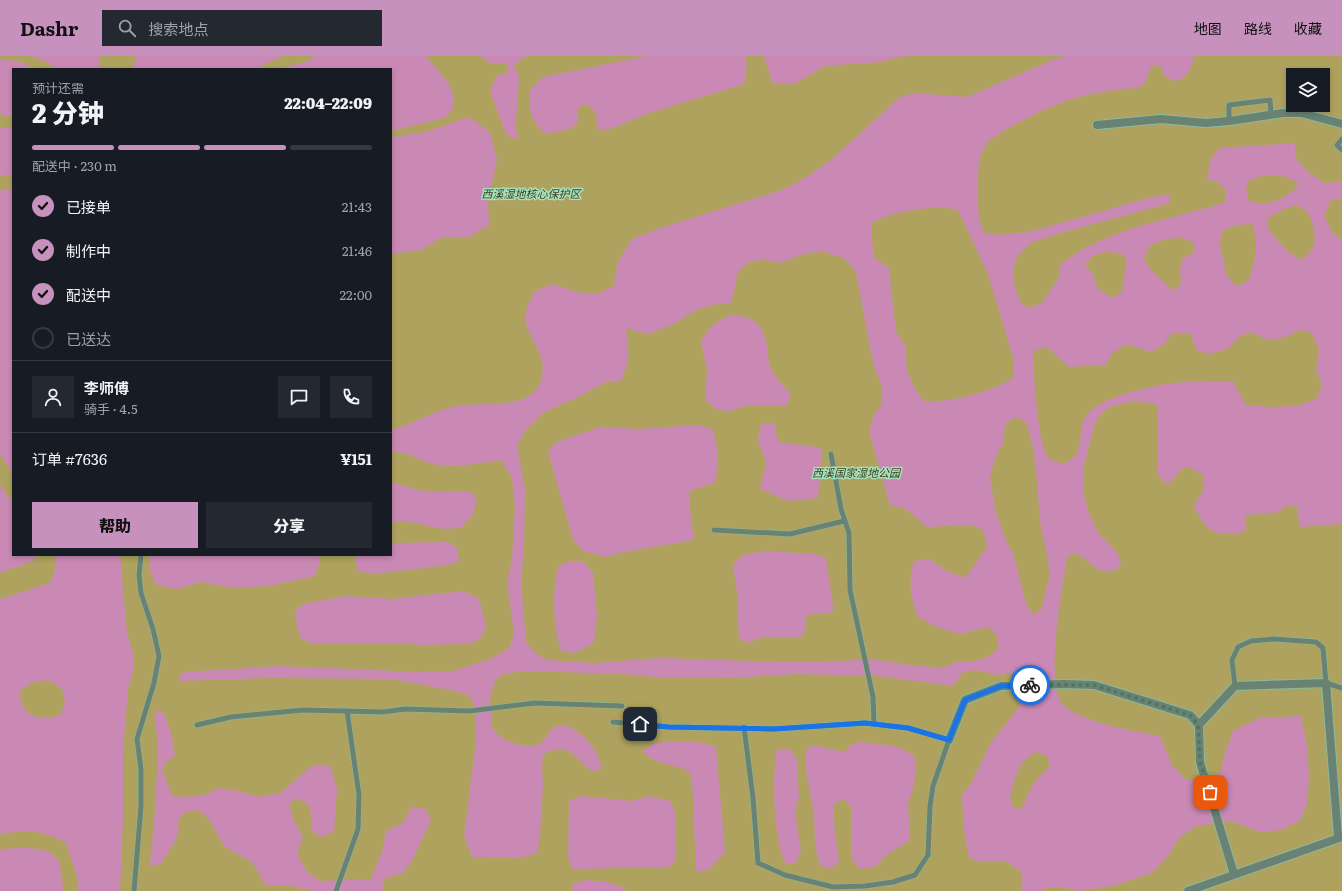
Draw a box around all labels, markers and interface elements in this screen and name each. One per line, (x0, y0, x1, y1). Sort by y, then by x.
search box (102, 10, 382, 46)
text: Dashr (20, 14, 78, 42)
icon: search (116, 17, 138, 39)
text: 搜索地点 (148, 17, 208, 40)
text: 地图 (1194, 18, 1222, 38)
text: 路线 (1244, 18, 1272, 38)
text: 收藏 (1294, 18, 1322, 38)
map controls (1286, 68, 1330, 112)
button: layers (1286, 68, 1330, 112)
text: 预计还需 (32, 78, 84, 97)
text: 22:04–22:09 (284, 91, 372, 114)
text: 2 分钟 (32, 92, 104, 131)
text: 配送中 · 230 m (32, 156, 117, 175)
park label: 西溪湿地核心保护区 (482, 185, 582, 201)
icon: check (32, 195, 54, 217)
text: 已接单 (66, 195, 111, 218)
text: 21:43 (342, 197, 372, 216)
icon: check (32, 239, 54, 261)
text: 制作中 (66, 239, 111, 262)
text: 21:46 (342, 241, 372, 260)
icon: check (32, 283, 54, 305)
text: 配送中 (66, 283, 111, 306)
text: 22:00 (339, 285, 372, 304)
text: 已送达 (66, 327, 111, 350)
button: person (32, 376, 74, 418)
text: 李师傅 (84, 376, 129, 399)
button: chat (278, 376, 320, 418)
button: phone (330, 376, 372, 418)
text: 骑手 · 4.5 (84, 399, 138, 418)
text: 订单 #7636 (32, 447, 107, 470)
text: ¥151 (340, 447, 372, 470)
park label: 西溪国家湿地公园 (812, 464, 902, 480)
button: 帮助 (32, 502, 198, 548)
button: 分享 (206, 502, 372, 548)
courier (1010, 665, 1050, 705)
icon: bike (1019, 674, 1041, 696)
pin (623, 707, 657, 741)
icon: home (629, 713, 651, 735)
pin (1193, 775, 1227, 809)
icon: bag (1199, 781, 1221, 803)

